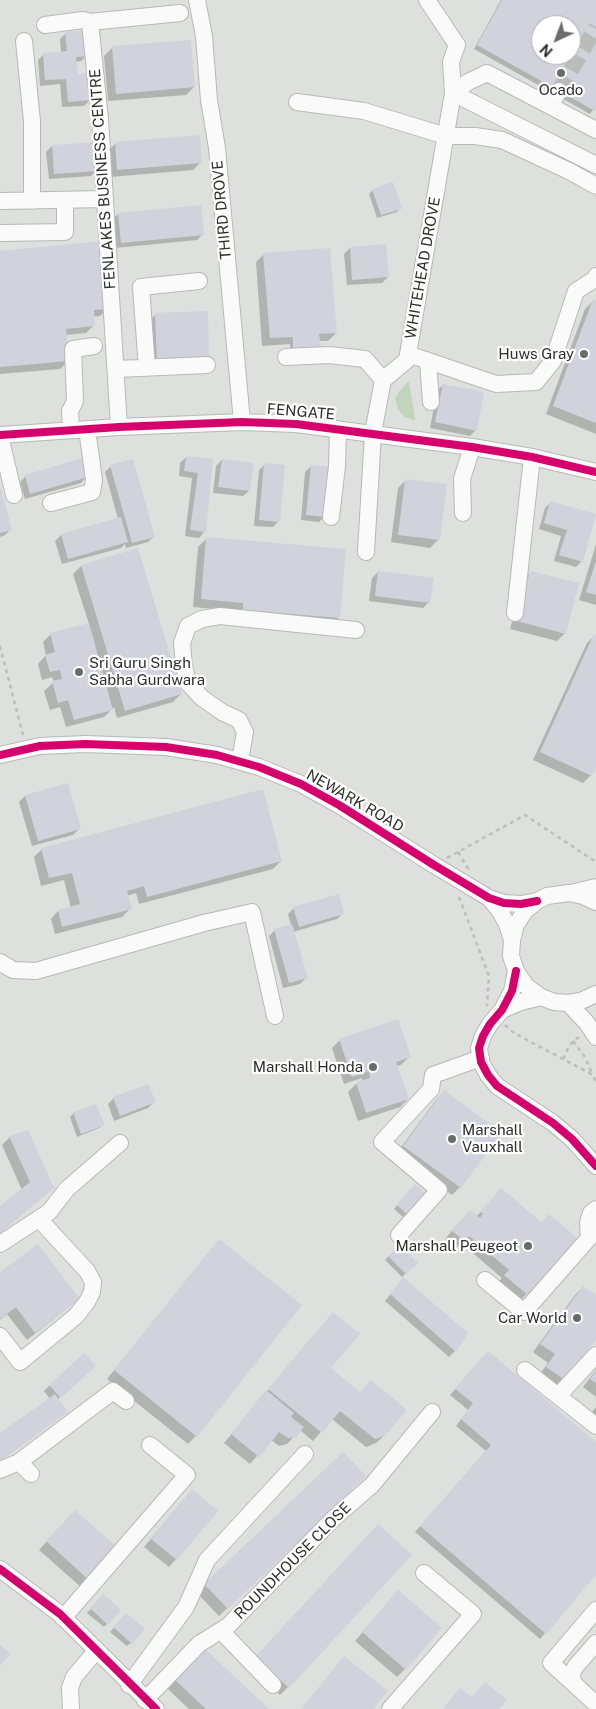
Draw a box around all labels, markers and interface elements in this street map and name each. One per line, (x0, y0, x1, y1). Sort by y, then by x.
north arrow (531, 15, 581, 65)
text: N (537, 41, 556, 60)
marker: Ocado (555, 67, 567, 79)
street label: FENLAKES BUSINESS CENTRE (86, 68, 120, 290)
place label: Ocado (539, 81, 583, 99)
street label: THIRD DROVE (209, 160, 235, 260)
street label: WHITEHEAD DROVE (402, 195, 444, 341)
place label: Huws Gray (498, 345, 574, 363)
marker: Huws Gray (578, 348, 590, 360)
street label: FENGATE (266, 400, 336, 424)
place label: Sri Guru Singh Sabha Gurdwara (89, 654, 205, 689)
marker: Sri Guru Singh Sabha Gurdwara (73, 666, 85, 678)
street label: NEWARK ROAD (303, 766, 407, 836)
place label: Marshall Honda (253, 1058, 363, 1076)
marker: Marshall Honda (367, 1061, 379, 1073)
place label: Marshall Vauxhall (462, 1121, 523, 1156)
marker: Marshall Vauxhall (446, 1133, 458, 1145)
place label: Marshall Peugeot (396, 1237, 518, 1255)
marker: Marshall Peugeot (522, 1240, 534, 1252)
place label: Car World (498, 1309, 567, 1327)
marker: Car World (571, 1312, 583, 1324)
street label: ROUNDHOUSE CLOSE (231, 1499, 355, 1623)

